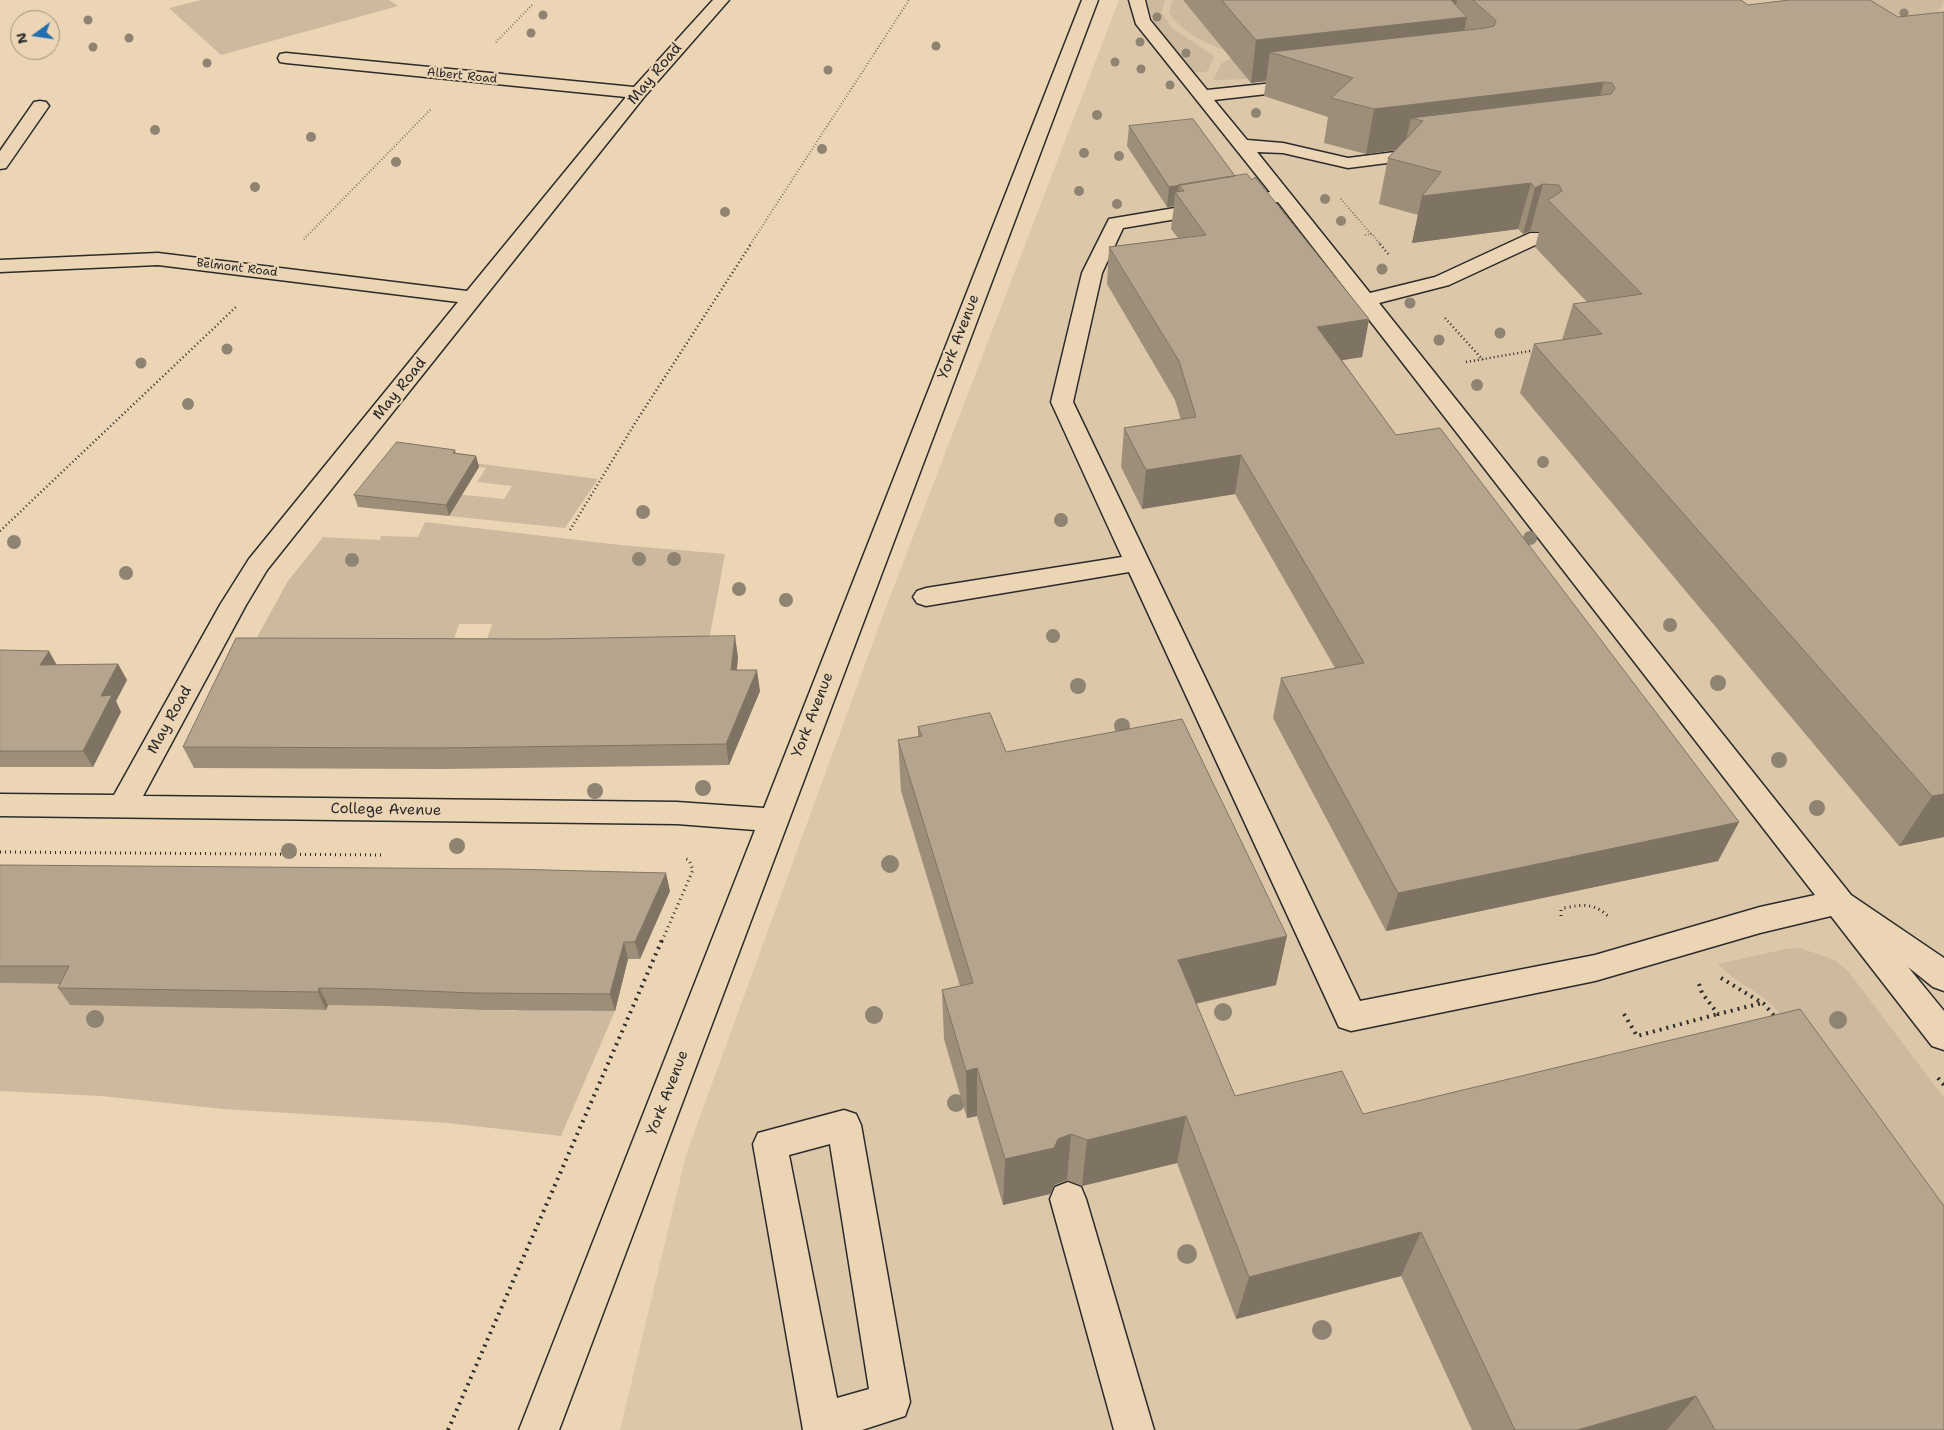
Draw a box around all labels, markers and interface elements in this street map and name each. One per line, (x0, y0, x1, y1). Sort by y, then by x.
north arrow (10, 10, 60, 60)
text: N (11, 31, 31, 46)
street label: May Road (624, 40, 686, 108)
street label: Albert Road (426, 65, 498, 87)
street label: Belmont Road (196, 256, 278, 280)
street label: York Avenue (935, 292, 983, 382)
street label: May Road (369, 354, 431, 424)
street label: York Avenue (789, 670, 837, 760)
street label: May Road (144, 683, 196, 757)
street label: College Avenue (331, 800, 441, 820)
street label: York Avenue (644, 1048, 692, 1138)

